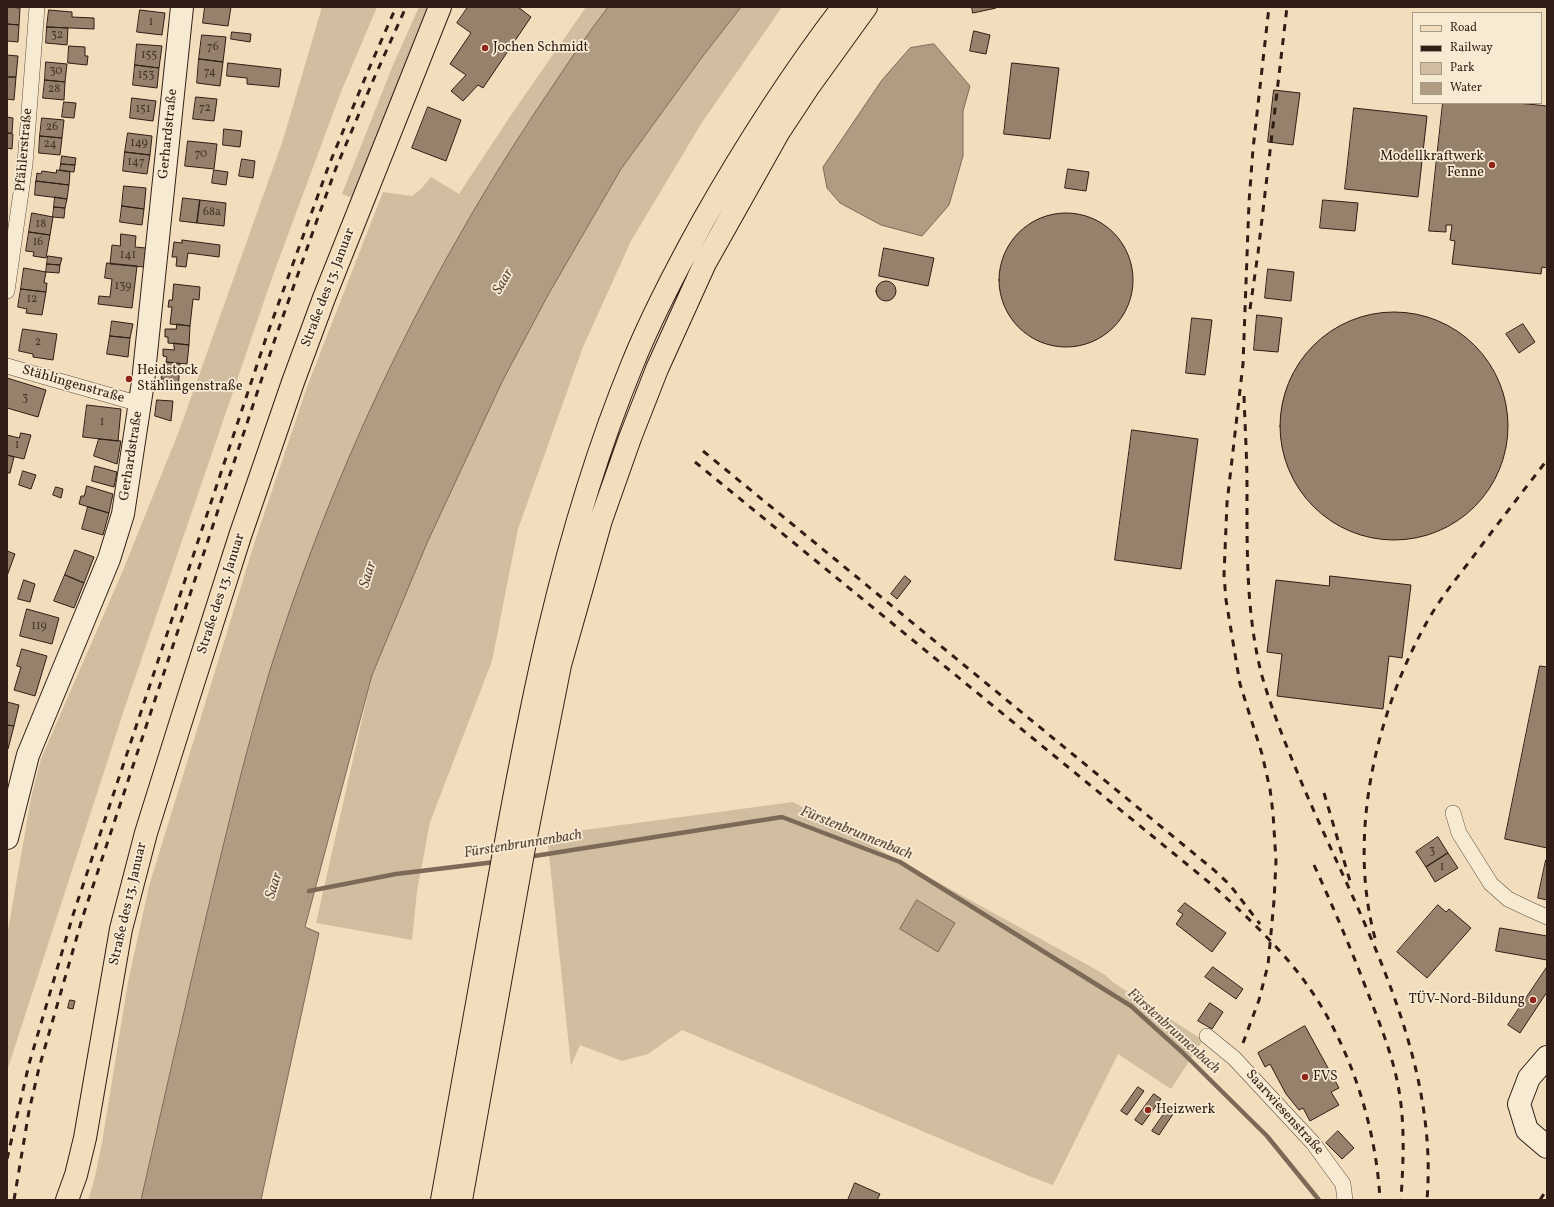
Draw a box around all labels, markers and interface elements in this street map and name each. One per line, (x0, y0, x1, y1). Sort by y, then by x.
legend (1412, 12, 1542, 104)
house number: 1 (149, 16, 153, 30)
text: Road (1450, 20, 1477, 36)
house number: 32 (51, 29, 63, 43)
place label: Jochen Schmidt (493, 40, 588, 56)
text: Railway (1450, 40, 1493, 56)
house number: 76 (207, 41, 219, 55)
marker: Jochen Schmidt (480, 43, 490, 53)
house number: 155 (141, 49, 157, 63)
text: Park (1450, 60, 1475, 76)
house number: 30 (49, 65, 63, 79)
house number: 74 (204, 66, 216, 80)
house number: 153 (138, 69, 154, 83)
text: Water (1450, 80, 1482, 96)
house number: 28 (48, 83, 60, 97)
street label: Gerhardstraße (156, 88, 182, 180)
house number: 72 (199, 102, 211, 116)
house number: 151 (135, 103, 151, 117)
street label: Pfählerstraße (13, 107, 37, 193)
house number: 26 (46, 121, 58, 135)
house number: 149 (130, 137, 148, 151)
house number: 24 (43, 138, 57, 152)
house number: 70 (195, 148, 207, 162)
place label: Modellkraftwerk Fenne (1380, 149, 1484, 182)
house number: 147 (127, 156, 145, 170)
marker: Modellkraftwerk Fenne (1487, 160, 1497, 170)
house number: 68a (203, 206, 221, 220)
house number: 18 (36, 218, 46, 232)
street label: Straße des 13. Januar (299, 226, 359, 350)
house number: 16 (33, 236, 43, 250)
house number: 141 (120, 249, 136, 263)
water label: Saar (490, 266, 518, 298)
house number: 139 (115, 280, 131, 294)
house number: 12 (26, 293, 38, 307)
house number: 2 (35, 336, 41, 350)
street label: Stählingenstraße (20, 362, 126, 408)
place label: Heidstock Stählingenstraße (137, 363, 243, 396)
marker: Heidstock Stählingenstraße (124, 374, 134, 384)
house number: 3 (22, 392, 28, 406)
street label: Gerhardstraße (117, 410, 147, 502)
house number: 1 (100, 416, 104, 430)
house number: 1 (15, 439, 19, 453)
street label: Straße des 13. Januar (195, 531, 249, 657)
water label: Saar (356, 560, 382, 590)
house number: 119 (31, 620, 47, 634)
water label: Fürstenbrunnenbach (797, 803, 915, 865)
water label: Fürstenbrunnenbach (463, 827, 583, 863)
street label: Straße des 13. Januar (107, 841, 151, 967)
house number: 3 (1429, 845, 1435, 859)
house number: 1 (1440, 861, 1444, 875)
water label: Saar (262, 871, 288, 901)
water label: Fürstenbrunnenbach (1123, 985, 1223, 1079)
place label: TÜV-Nord-Bildung (1408, 992, 1525, 1008)
marker: TÜV-Nord-Bildung (1528, 995, 1538, 1005)
street label: Saarwiesenstraße (1241, 1067, 1327, 1159)
place label: FVS (1313, 1069, 1338, 1085)
marker: FVS (1300, 1072, 1310, 1082)
place label: Heizwerk (1156, 1102, 1215, 1118)
marker: Heizwerk (1143, 1105, 1153, 1115)

